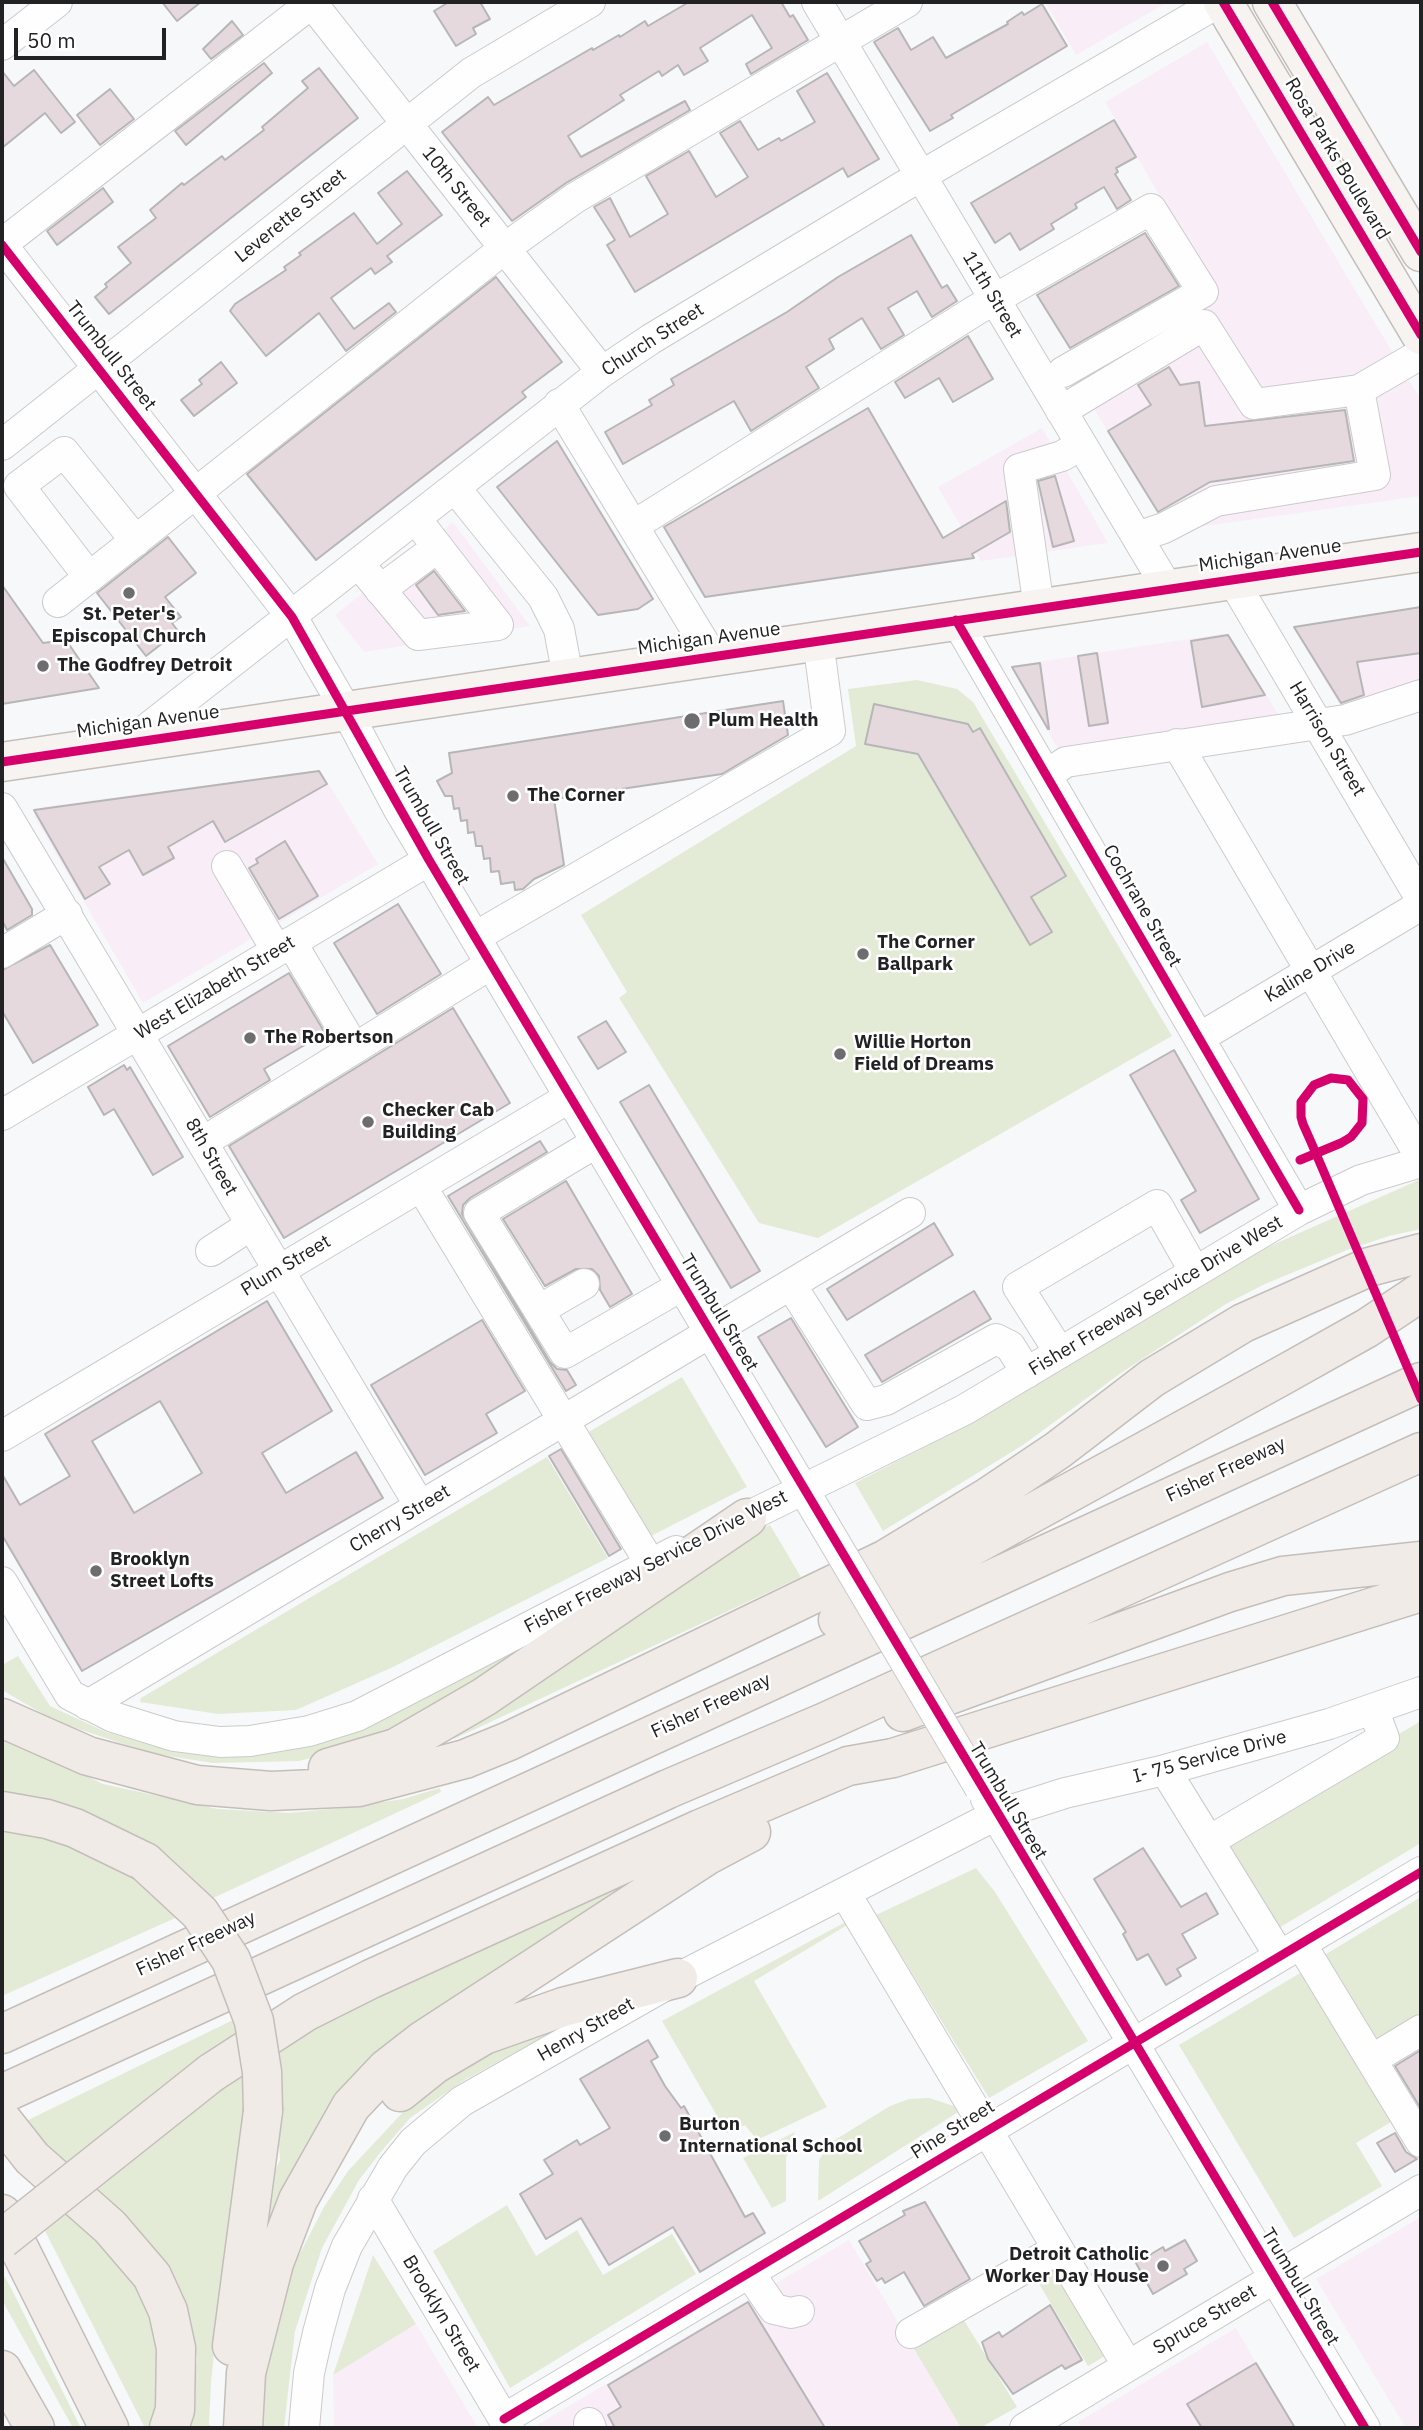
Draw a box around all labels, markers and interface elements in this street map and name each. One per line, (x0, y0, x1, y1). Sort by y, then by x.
scale bar (18, 14, 170, 58)
text: 50 m (27, 26, 76, 54)
street label: Rosa Parks Boulevard (1280, 74, 1394, 244)
street label: 10th Street (417, 142, 495, 232)
street label: Leverette Street (231, 164, 351, 268)
street label: 11th Street (957, 248, 1027, 342)
street label: Trumbull Street (61, 297, 161, 415)
street label: Church Street (598, 299, 708, 381)
street label: Michigan Avenue (1197, 535, 1343, 577)
marker: St. Peter's Episcopal Church (121, 585, 137, 601)
place label: St. Peter's Episcopal Church (52, 604, 206, 648)
street label: Michigan Avenue (636, 618, 782, 660)
place label: The Godfrey Detroit (57, 655, 232, 677)
marker: The Godfrey Detroit (35, 658, 51, 674)
street label: Harrison Street (1284, 678, 1370, 800)
street label: Michigan Avenue (75, 701, 221, 743)
place label: Plum Health (708, 710, 819, 732)
marker: Plum Health (682, 711, 702, 731)
street label: Trumbull Street (388, 763, 474, 889)
place label: The Corner (527, 785, 625, 807)
marker: The Corner (505, 788, 521, 804)
street label: Cochrane Street (1098, 841, 1186, 971)
street label: West Elizabeth Street (131, 931, 299, 1045)
place label: The Corner Ballpark (877, 932, 975, 976)
street label: Kaline Drive (1261, 936, 1359, 1008)
marker: The Corner Ballpark (855, 946, 871, 962)
place label: The Robertson (264, 1027, 394, 1049)
marker: The Robertson (242, 1030, 258, 1046)
place label: Willie Horton Field of Dreams (854, 1032, 994, 1076)
marker: Willie Horton Field of Dreams (832, 1046, 848, 1062)
place label: Checker Cab Building (382, 1100, 494, 1144)
street label: 8th Street (180, 1114, 242, 1200)
marker: Checker Cab Building (360, 1114, 376, 1130)
street label: Fisher Freeway Service Drive West (1025, 1211, 1287, 1381)
street label: Plum Street (237, 1230, 335, 1302)
street label: Trumbull Street (675, 1250, 763, 1376)
street label: Fisher Freeway (1163, 1432, 1289, 1508)
street label: Cherry Street (346, 1480, 454, 1558)
street label: Fisher Freeway Service Drive West (521, 1486, 791, 1638)
place label: Brooklyn Street Lofts (110, 1549, 214, 1593)
marker: Brooklyn Street Lofts (88, 1563, 104, 1579)
street label: Fisher Freeway (648, 1668, 774, 1744)
street label: I- 75 Service Drive (1131, 1726, 1289, 1788)
street label: Trumbull Street (964, 1738, 1052, 1864)
street label: Fisher Freeway (133, 1906, 259, 1982)
street label: Henry Street (534, 1993, 638, 2067)
street label: Pine Street (907, 2095, 999, 2165)
place label: Burton International School (679, 2114, 862, 2158)
marker: Burton International School (657, 2128, 673, 2144)
street label: Trumbull Street (1256, 2224, 1344, 2350)
place label: Detroit Catholic Worker Day House (985, 2244, 1149, 2288)
street label: Brooklyn Street (397, 2251, 485, 2377)
marker: Detroit Catholic Worker Day House (1155, 2258, 1171, 2274)
street label: Spruce Street (1149, 2280, 1261, 2360)

